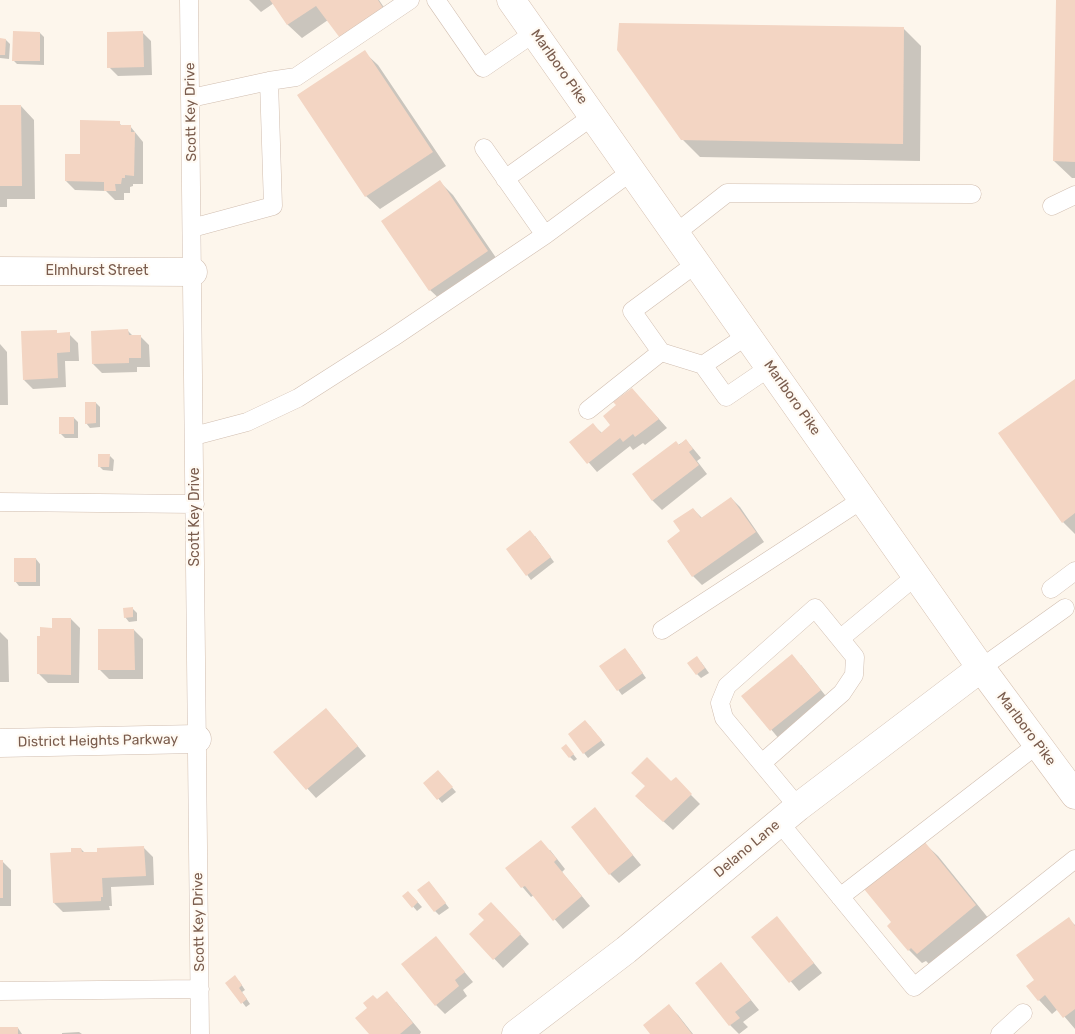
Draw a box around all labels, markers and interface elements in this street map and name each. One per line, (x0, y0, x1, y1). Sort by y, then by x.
street label: Marlboro Pike (527, 26, 591, 108)
street label: Scott Key Drive (182, 62, 200, 162)
street label: Elmhurst Street (45, 263, 149, 279)
street label: Marlboro Pike (760, 357, 824, 439)
street label: Scott Key Drive (187, 467, 203, 567)
street label: Marlboro Pike (993, 689, 1059, 769)
street label: District Heights Parkway (18, 731, 178, 751)
street label: Delano Lane (711, 817, 783, 881)
street label: Scott Key Drive (190, 872, 208, 972)

